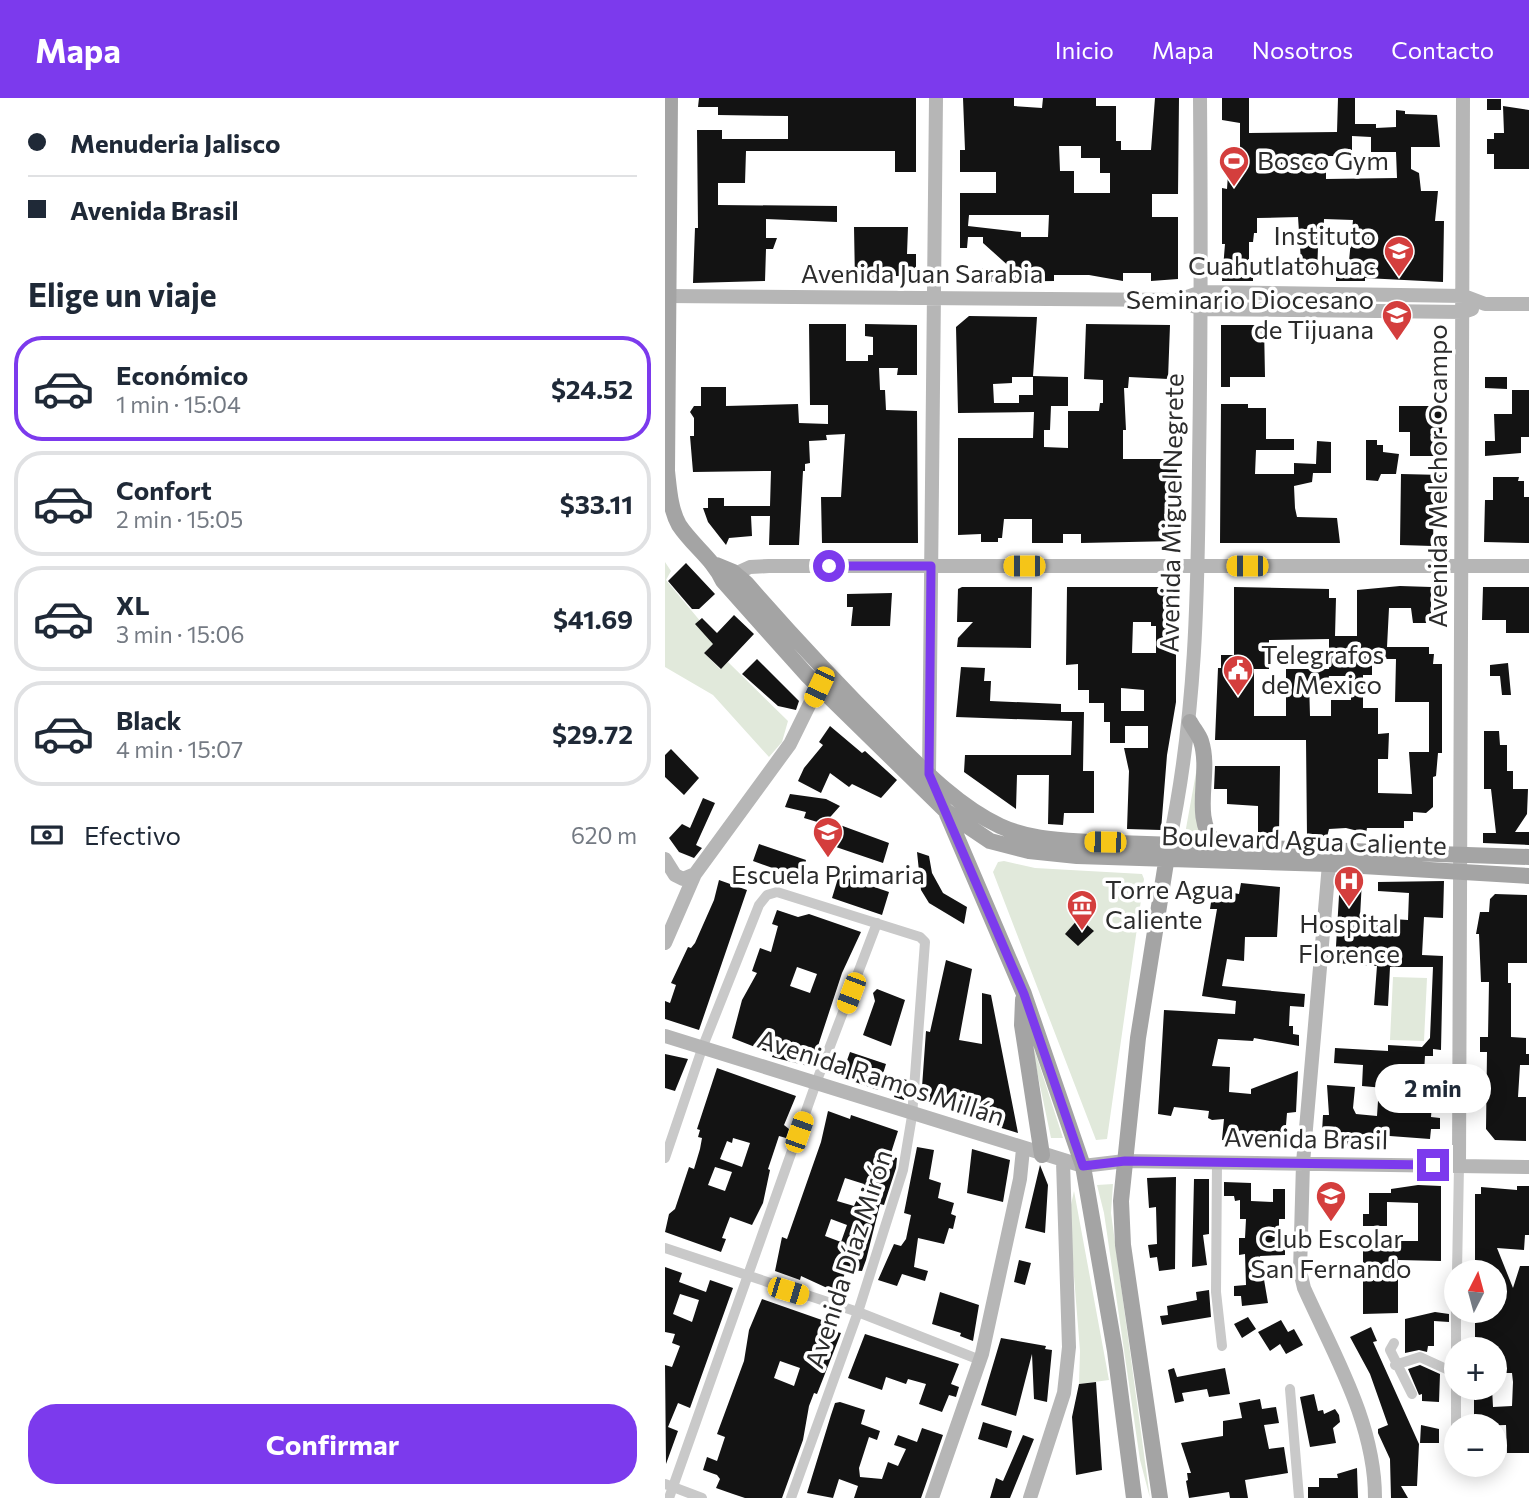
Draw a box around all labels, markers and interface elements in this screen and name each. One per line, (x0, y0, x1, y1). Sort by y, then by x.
text: Mapa (35, 29, 121, 70)
text: Inicio (1055, 35, 1114, 64)
text: Mapa (1152, 35, 1214, 64)
text: Nosotros (1252, 35, 1353, 64)
text: Contacto (1391, 35, 1494, 64)
text: Menuderia Jalisco (70, 127, 281, 158)
sports icon: Bosco Gym (1217, 144, 1251, 188)
place label: Bosco Gym (1257, 144, 1389, 175)
text: Avenida Brasil (70, 194, 239, 225)
place label: Instituto Cuahutlatohuac (1188, 219, 1376, 280)
school or university icon: Instituto Cuahutlatohuac (1382, 234, 1416, 278)
street label: Avenida Juan Sarabia (801, 257, 1043, 288)
text: Elige un viaje (28, 274, 217, 314)
place label: Seminario Diocesano de Tijuana (1126, 283, 1374, 344)
school or university icon: Seminario Diocesano de Tijuana (1380, 298, 1414, 342)
street label: Avenida Melchor Ocampo (1421, 324, 1452, 628)
icon: car (32, 357, 95, 420)
text: Económico (116, 359, 248, 390)
text: $24.52 (551, 373, 633, 404)
street label: Avenida Miguel Negrete (1153, 373, 1188, 653)
text: 1 min · 15:04 (116, 390, 241, 418)
icon: car (32, 472, 95, 535)
text: Confort (116, 474, 212, 505)
text: $33.11 (560, 488, 633, 519)
text: 2 min · 15:05 (116, 505, 243, 533)
route start (813, 550, 845, 582)
car (1004, 556, 1046, 577)
car (1227, 556, 1269, 577)
icon: car (32, 587, 95, 650)
text: XL (116, 589, 150, 620)
text: $41.69 (553, 603, 633, 634)
text: 3 min · 15:06 (116, 620, 244, 648)
place label: Telegrafos de Mexico (1261, 638, 1384, 699)
public building icon: Telegrafos de Mexico (1221, 653, 1255, 697)
car (801, 664, 838, 710)
icon: car (32, 702, 95, 765)
text: Black (116, 704, 182, 735)
text: $29.72 (552, 718, 633, 749)
text: 4 min · 15:07 (116, 735, 243, 763)
school or university icon: Escuela Primaria (811, 815, 845, 859)
icon: cash (28, 816, 66, 854)
text: Efectivo (84, 819, 181, 850)
street label: Boulevard Agua Caliente (1161, 819, 1447, 860)
text: 620 m (571, 821, 637, 849)
car (1084, 831, 1127, 853)
place label: Escuela Primaria (731, 858, 925, 889)
hospital icon: Hospital Florence (1332, 864, 1366, 908)
place label: Torre Agua Caliente (1105, 873, 1234, 934)
museum icon: Torre Agua Caliente (1065, 888, 1099, 932)
place label: Hospital Florence (1298, 907, 1400, 968)
car (834, 970, 869, 1016)
street label: Avenida Ramos Millán (754, 1022, 1009, 1131)
callout: 2 min (1375, 1063, 1491, 1112)
text: 2 min (1404, 1074, 1462, 1102)
car (783, 1109, 816, 1155)
street label: Avenida Brasil (1224, 1121, 1388, 1154)
street label: Avenida Díaz Mirón (798, 1145, 898, 1372)
route end (1417, 1149, 1449, 1181)
school or university icon: Club Escolar San Fernando (1314, 1179, 1348, 1223)
place label: Club Escolar San Fernando (1250, 1222, 1412, 1283)
north arrow (1444, 1260, 1507, 1323)
map controls (1444, 1260, 1507, 1477)
car (765, 1275, 812, 1307)
button: + (1444, 1337, 1507, 1400)
button: Confirmar (28, 1404, 637, 1484)
button: − (1444, 1414, 1507, 1477)

